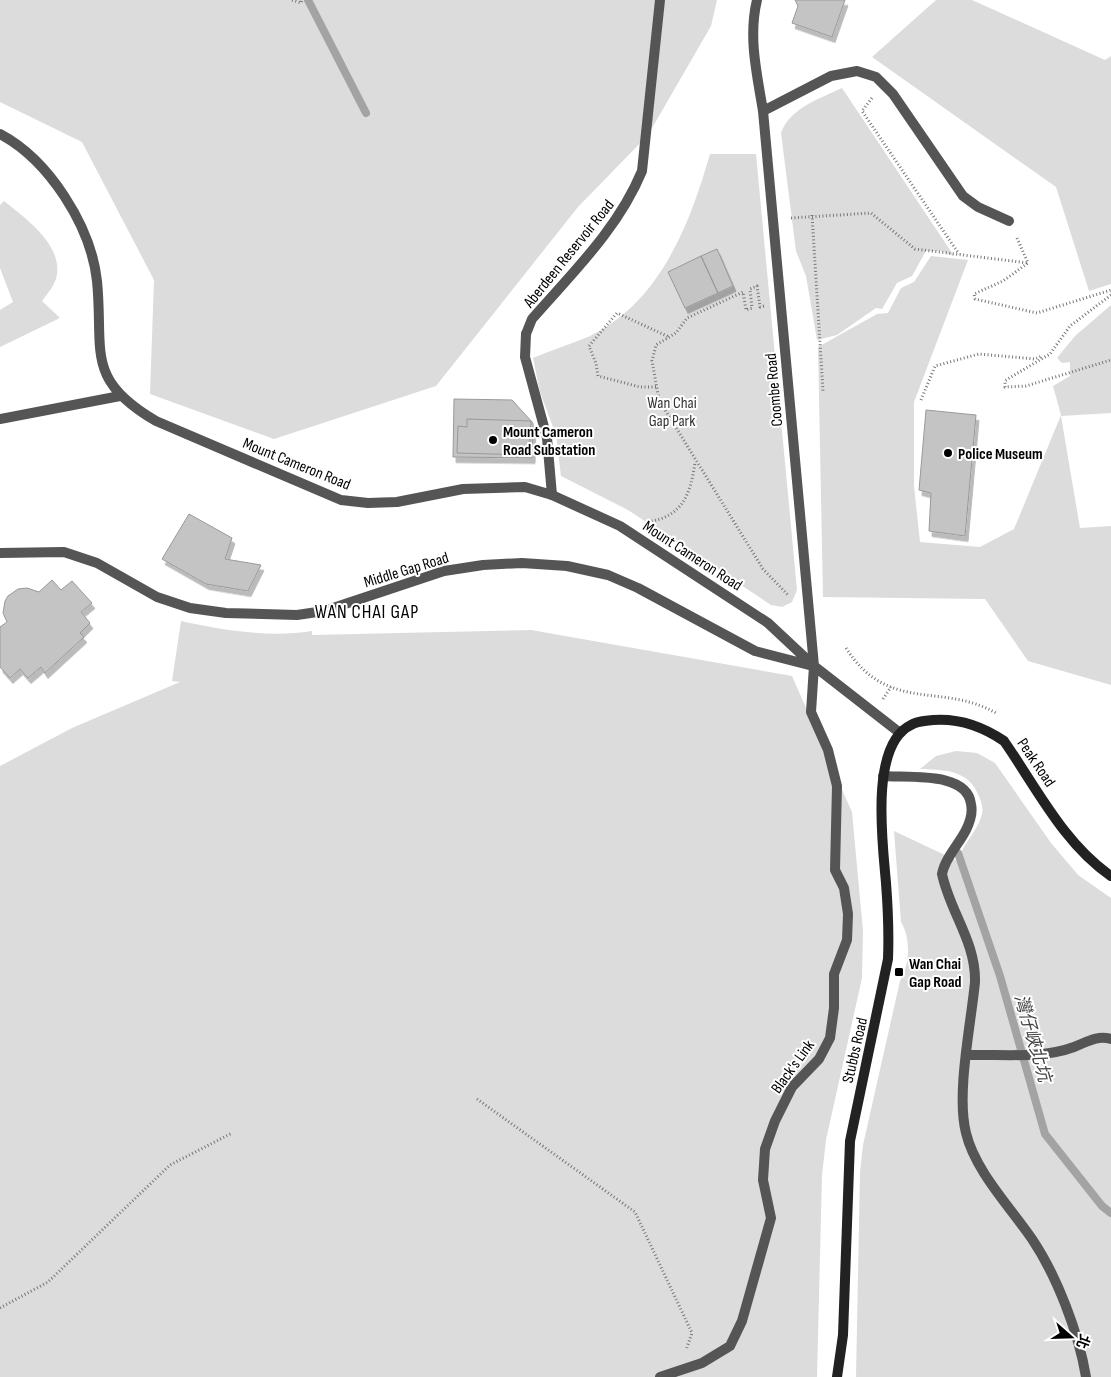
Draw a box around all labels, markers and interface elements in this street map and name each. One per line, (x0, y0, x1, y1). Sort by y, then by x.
street label: Aberdeen Reservoir Road (519, 196, 619, 313)
street label: Coombe Road (762, 352, 787, 427)
park label: Wan Chai Gap Park (647, 394, 697, 431)
place label: Mount Cameron Road Substation (503, 423, 595, 460)
street label: Mount Cameron Road (240, 434, 353, 495)
marker: Mount Cameron Road Substation (487, 434, 499, 446)
place label: Police Museum (958, 445, 1043, 464)
marker: Police Museum (942, 447, 954, 459)
street label: Mount Cameron Road (639, 517, 745, 595)
street label: Middle Gap Road (362, 549, 451, 592)
district label: WAN CHAI GAP (315, 601, 419, 624)
street label: Peak Road (1013, 735, 1059, 791)
place label: Wan Chai Gap Road (909, 955, 961, 992)
marker: Wan Chai Gap Road (893, 966, 905, 978)
water label: 灣仔峽北坑 (1010, 992, 1056, 1087)
street label: Stubbs Road (839, 1016, 872, 1085)
street label: Black's Link (767, 1036, 819, 1097)
north arrow (1046, 1312, 1096, 1362)
text: 北 (1072, 1332, 1093, 1351)

